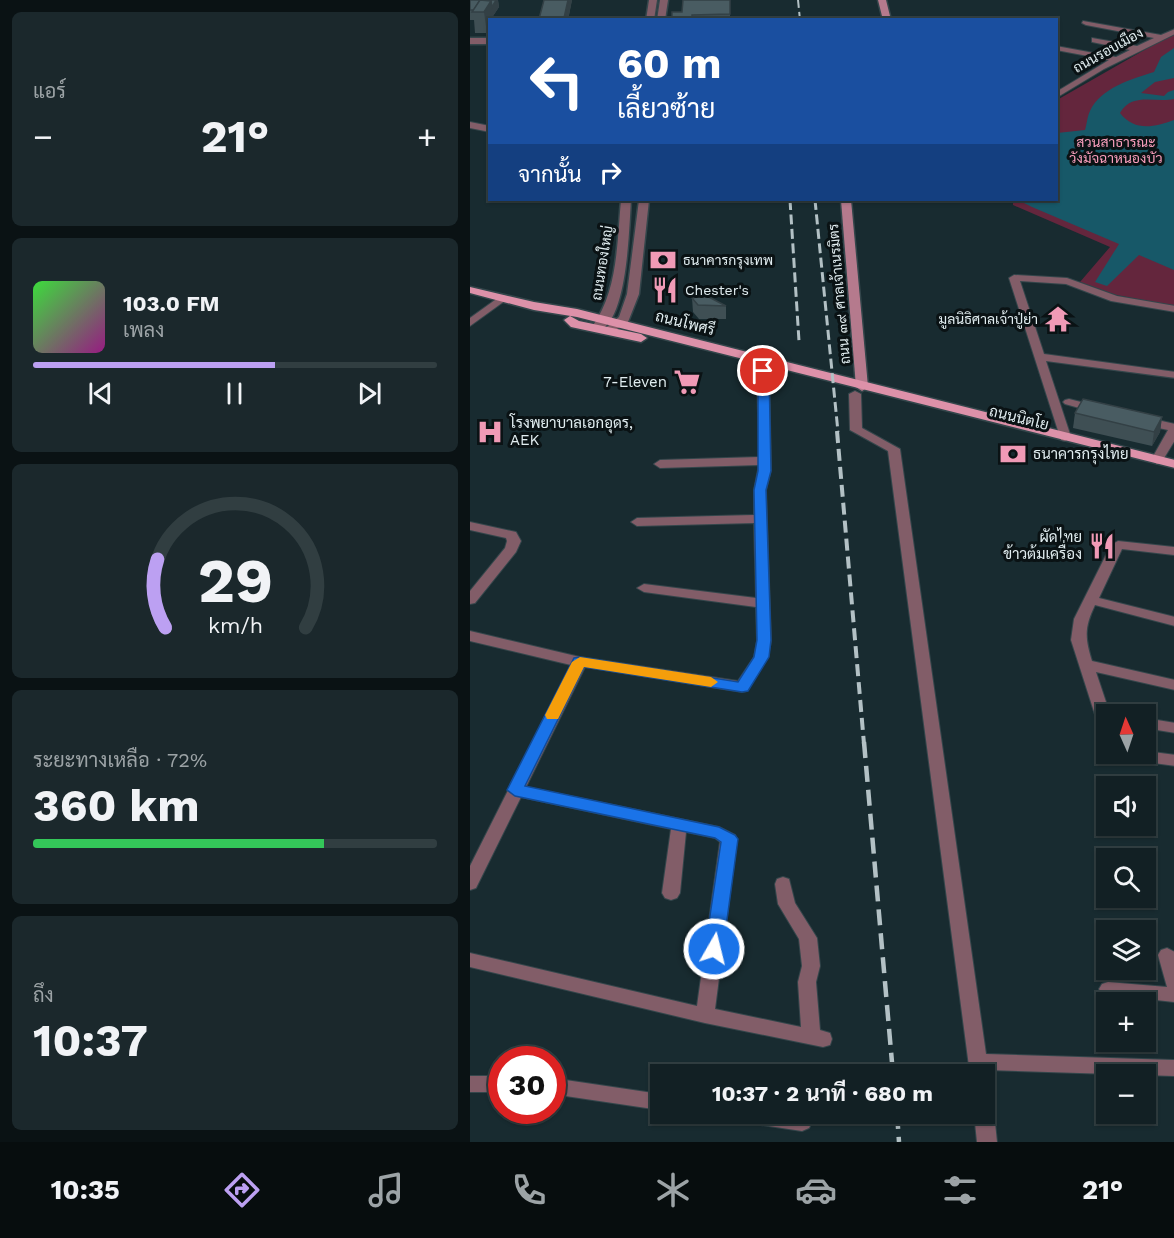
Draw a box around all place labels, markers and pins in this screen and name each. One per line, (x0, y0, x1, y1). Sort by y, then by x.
bank icon: ธนาคารกรุงเทพ (648, 245, 678, 275)
place label: ธนาคารกรุงเทพ (683, 252, 773, 270)
restaurant icon: Chester's (650, 275, 680, 305)
place label: Chester's (685, 282, 749, 298)
temple icon: มูลนิธิศาลเจ้าปู่ย่า (1043, 304, 1073, 334)
place label: มูลนิธิศาลเจ้าปู่ย่า (939, 310, 1038, 329)
pin (737, 345, 788, 396)
supermarket icon: 7-Eleven (672, 367, 702, 397)
place label: 7-Eleven (603, 373, 667, 391)
place label: โรงพยาบาลเอกอุดร, AEK (509, 413, 633, 449)
hospital icon: โรงพยาบาลเอกอุดร, AEK (475, 417, 505, 447)
bank icon: ธนาคารกรุงไทย (998, 439, 1028, 469)
place label: ธนาคารกรุงไทย (1033, 444, 1129, 465)
place label: ผัดไทย ข้าวต้มเครื่อง (1003, 527, 1082, 563)
restaurant icon: ผัดไทย ข้าวต้มเครื่อง (1087, 531, 1117, 561)

